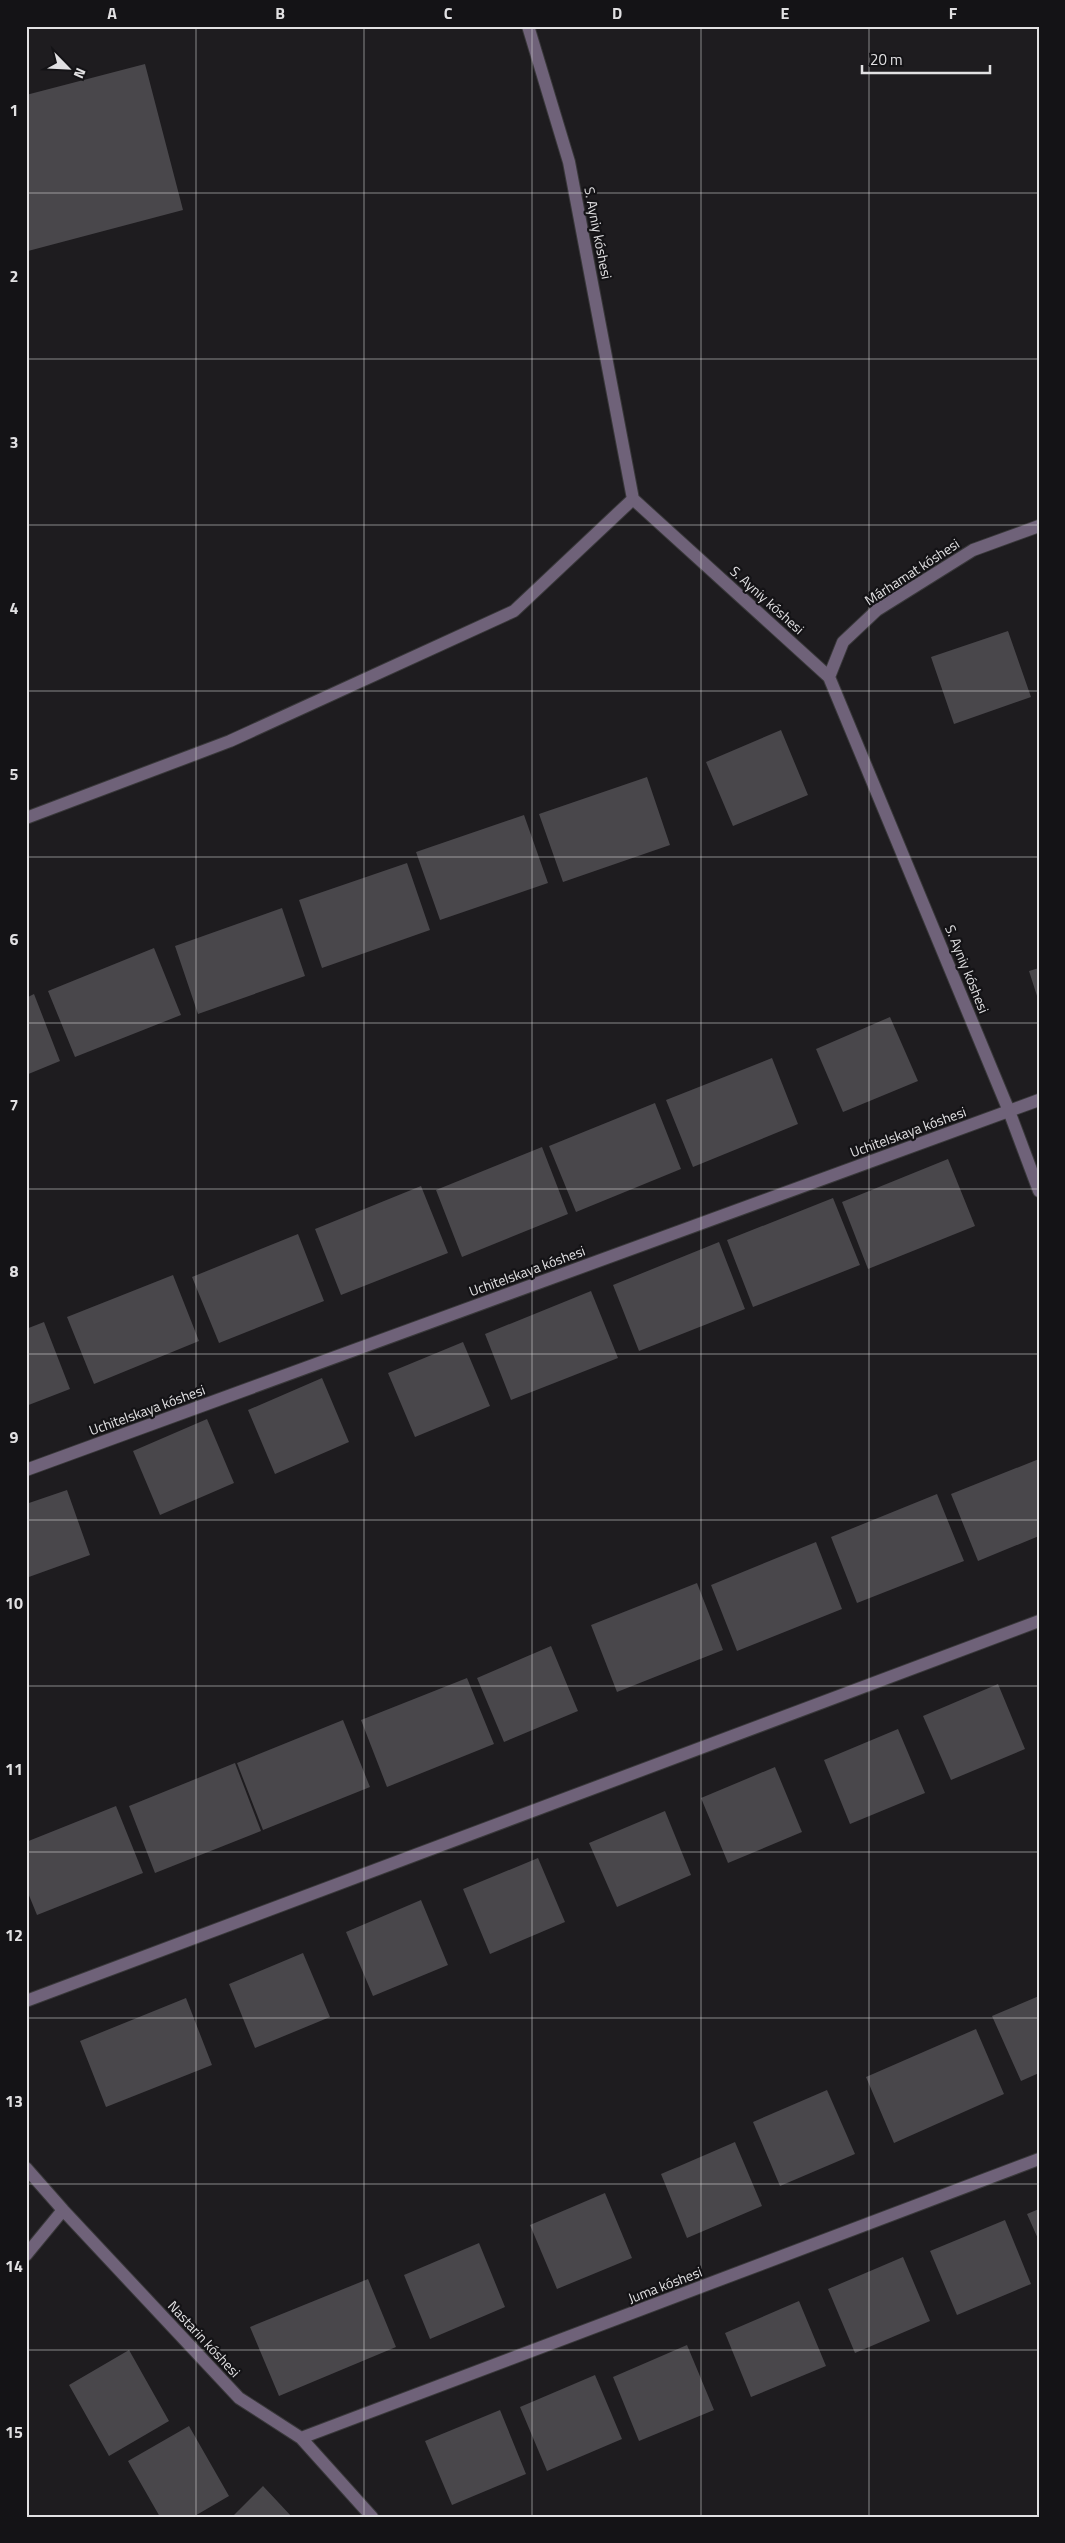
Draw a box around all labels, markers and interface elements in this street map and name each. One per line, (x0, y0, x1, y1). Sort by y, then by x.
text: A (107, 1, 117, 25)
text: B (275, 1, 285, 25)
text: C (444, 1, 453, 25)
text: D (612, 1, 622, 25)
text: E (781, 1, 790, 25)
text: F (949, 1, 958, 25)
north arrow (42, 42, 92, 92)
scale bar (862, 42, 990, 74)
text: 20 m (870, 48, 903, 71)
text: N (69, 65, 92, 82)
text: 1 (10, 98, 18, 122)
street label: S. Ayniy kóshesi (579, 185, 618, 281)
text: 2 (10, 264, 18, 288)
text: 3 (10, 430, 18, 454)
street label: Márhamat kóshesi (860, 533, 963, 610)
street label: S. Ayniy kóshesi (726, 561, 809, 639)
text: 4 (10, 596, 19, 620)
text: 5 (10, 762, 19, 786)
street label: S. Ayniy kóshesi (940, 922, 995, 1016)
text: 6 (10, 927, 19, 951)
text: 7 (10, 1093, 18, 1117)
street label: Uchitelskaya kóshesi (847, 1101, 969, 1162)
street label: Uchitelskaya kóshesi (466, 1240, 588, 1301)
text: 8 (10, 1259, 19, 1283)
street label: Uchitelskaya kóshesi (86, 1379, 208, 1440)
text: 9 (10, 1425, 19, 1449)
text: 10 (5, 1591, 23, 1615)
text: 11 (5, 1757, 23, 1781)
text: 12 (5, 1923, 23, 1947)
text: 13 (5, 2089, 23, 2113)
text: 14 (5, 2254, 23, 2278)
street label: Juma kóshesi (625, 2261, 705, 2308)
street label: Nastarin kóshesi (163, 2296, 245, 2382)
text: 15 (5, 2420, 23, 2444)

